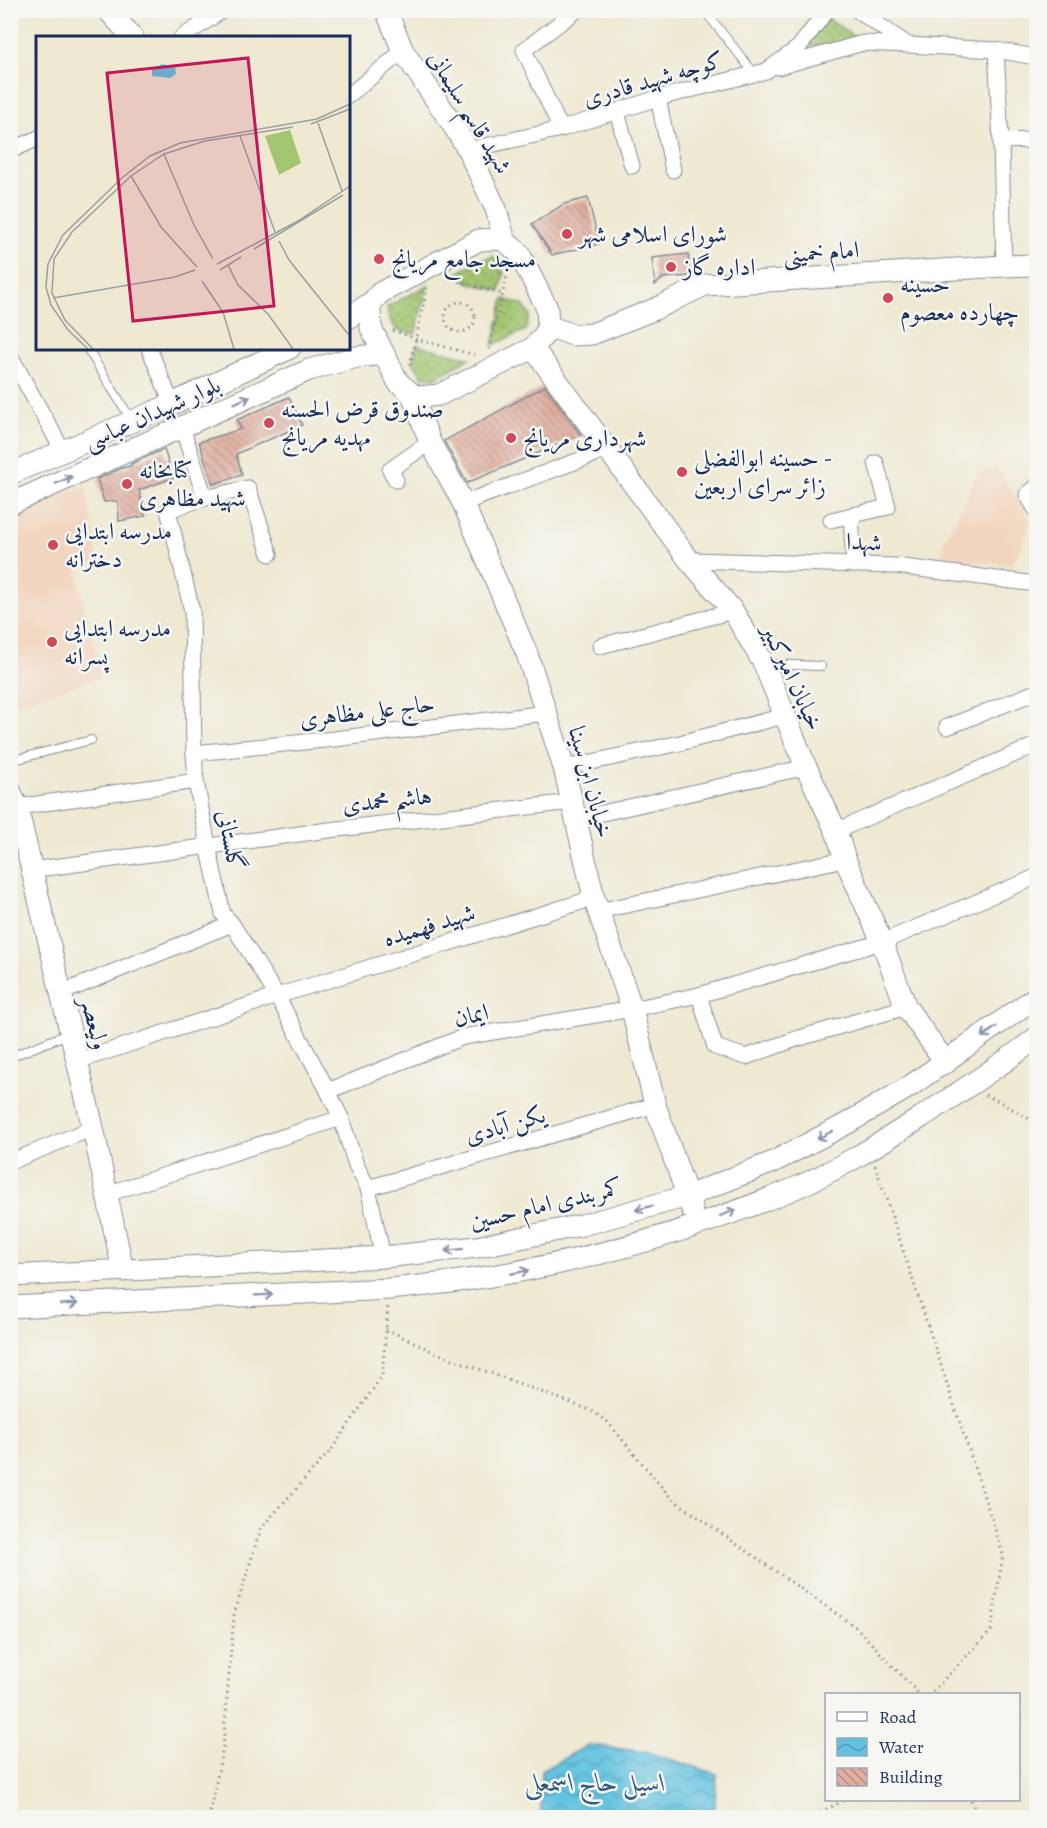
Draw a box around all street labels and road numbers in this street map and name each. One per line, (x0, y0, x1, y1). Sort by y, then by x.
street label: شهید قاسم سلیمانی (414, 44, 519, 184)
street label: کوچه شهید قادری (579, 44, 727, 115)
street label: امام خمینی (782, 233, 861, 276)
street label: بلوار شهیدان عباسی (79, 369, 226, 458)
street label: شهدا (846, 525, 882, 559)
street label: خیابان امیرکبیر (753, 616, 832, 736)
street label: حاج علی مظاهری (297, 687, 437, 740)
street label: خیابان ابن سینا (561, 723, 621, 841)
street label: هاشم محمدی (341, 779, 434, 829)
street label: گلستانی (209, 807, 253, 873)
street label: شهید فهمیده (379, 896, 479, 954)
street label: ولیعصر (72, 990, 117, 1053)
street label: ایمان (450, 995, 492, 1035)
street label: یکن آبادی (461, 1098, 550, 1152)
street label: کمربندی امام حسین (466, 1171, 627, 1242)

